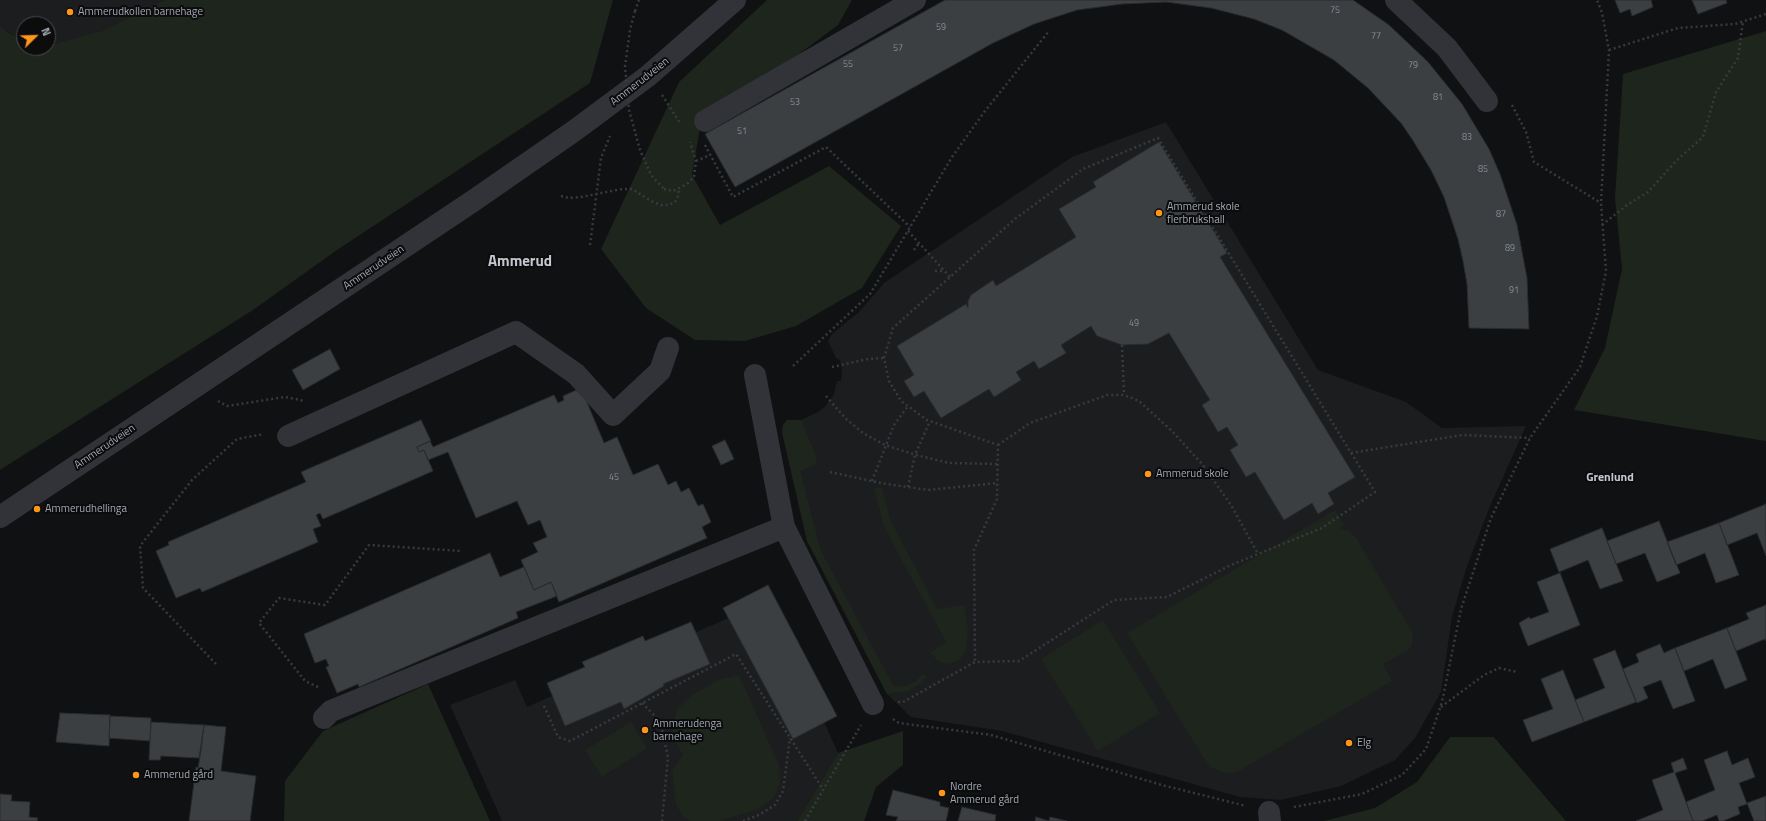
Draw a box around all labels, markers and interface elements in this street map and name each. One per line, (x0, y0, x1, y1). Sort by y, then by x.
place label: Ammerudkollen barnehage (78, 5, 203, 19)
house number: 75 (1330, 6, 1340, 16)
marker: Ammerudkollen barnehage (65, 7, 75, 17)
north arrow (16, 16, 56, 56)
house number: 59 (936, 23, 946, 33)
text: N (37, 25, 55, 38)
house number: 77 (1371, 32, 1381, 42)
house number: 57 (893, 44, 903, 54)
street label: Ammerudveien (608, 55, 672, 109)
house number: 55 (843, 60, 853, 70)
house number: 79 (1408, 61, 1418, 71)
house number: 81 (1433, 93, 1443, 103)
house number: 53 (790, 98, 800, 108)
house number: 51 (737, 127, 747, 137)
house number: 83 (1462, 133, 1472, 143)
house number: 85 (1478, 165, 1488, 175)
place label: Ammerud skole flerbrukshall (1167, 200, 1240, 226)
marker: Ammerud skole flerbrukshall (1154, 208, 1164, 218)
house number: 87 (1496, 210, 1506, 220)
street label: Ammerudveien (341, 243, 407, 293)
house number: 89 (1505, 244, 1515, 254)
district label: Ammerud (488, 253, 552, 271)
house number: 91 (1509, 286, 1519, 296)
house number: 49 (1129, 319, 1139, 329)
street label: Ammerudveien (72, 422, 138, 472)
place label: Ammerud skole (1156, 467, 1229, 481)
marker: Ammerud skole (1143, 469, 1153, 479)
district label: Grenlund (1586, 471, 1634, 485)
house number: 45 (609, 473, 619, 483)
place label: Ammerudhellinga (45, 502, 127, 516)
marker: Ammerudhellinga (32, 504, 42, 514)
place label: Ammerudenga barnehage (653, 717, 722, 743)
marker: Ammerudenga barnehage (640, 725, 650, 735)
place label: Elg (1357, 736, 1371, 750)
marker: Elg (1344, 738, 1354, 748)
place label: Ammerud gård (144, 768, 213, 782)
marker: Ammerud gård (131, 770, 141, 780)
place label: Nordre Ammerud gård (950, 780, 1019, 806)
marker: Nordre Ammerud gård (937, 788, 947, 798)

